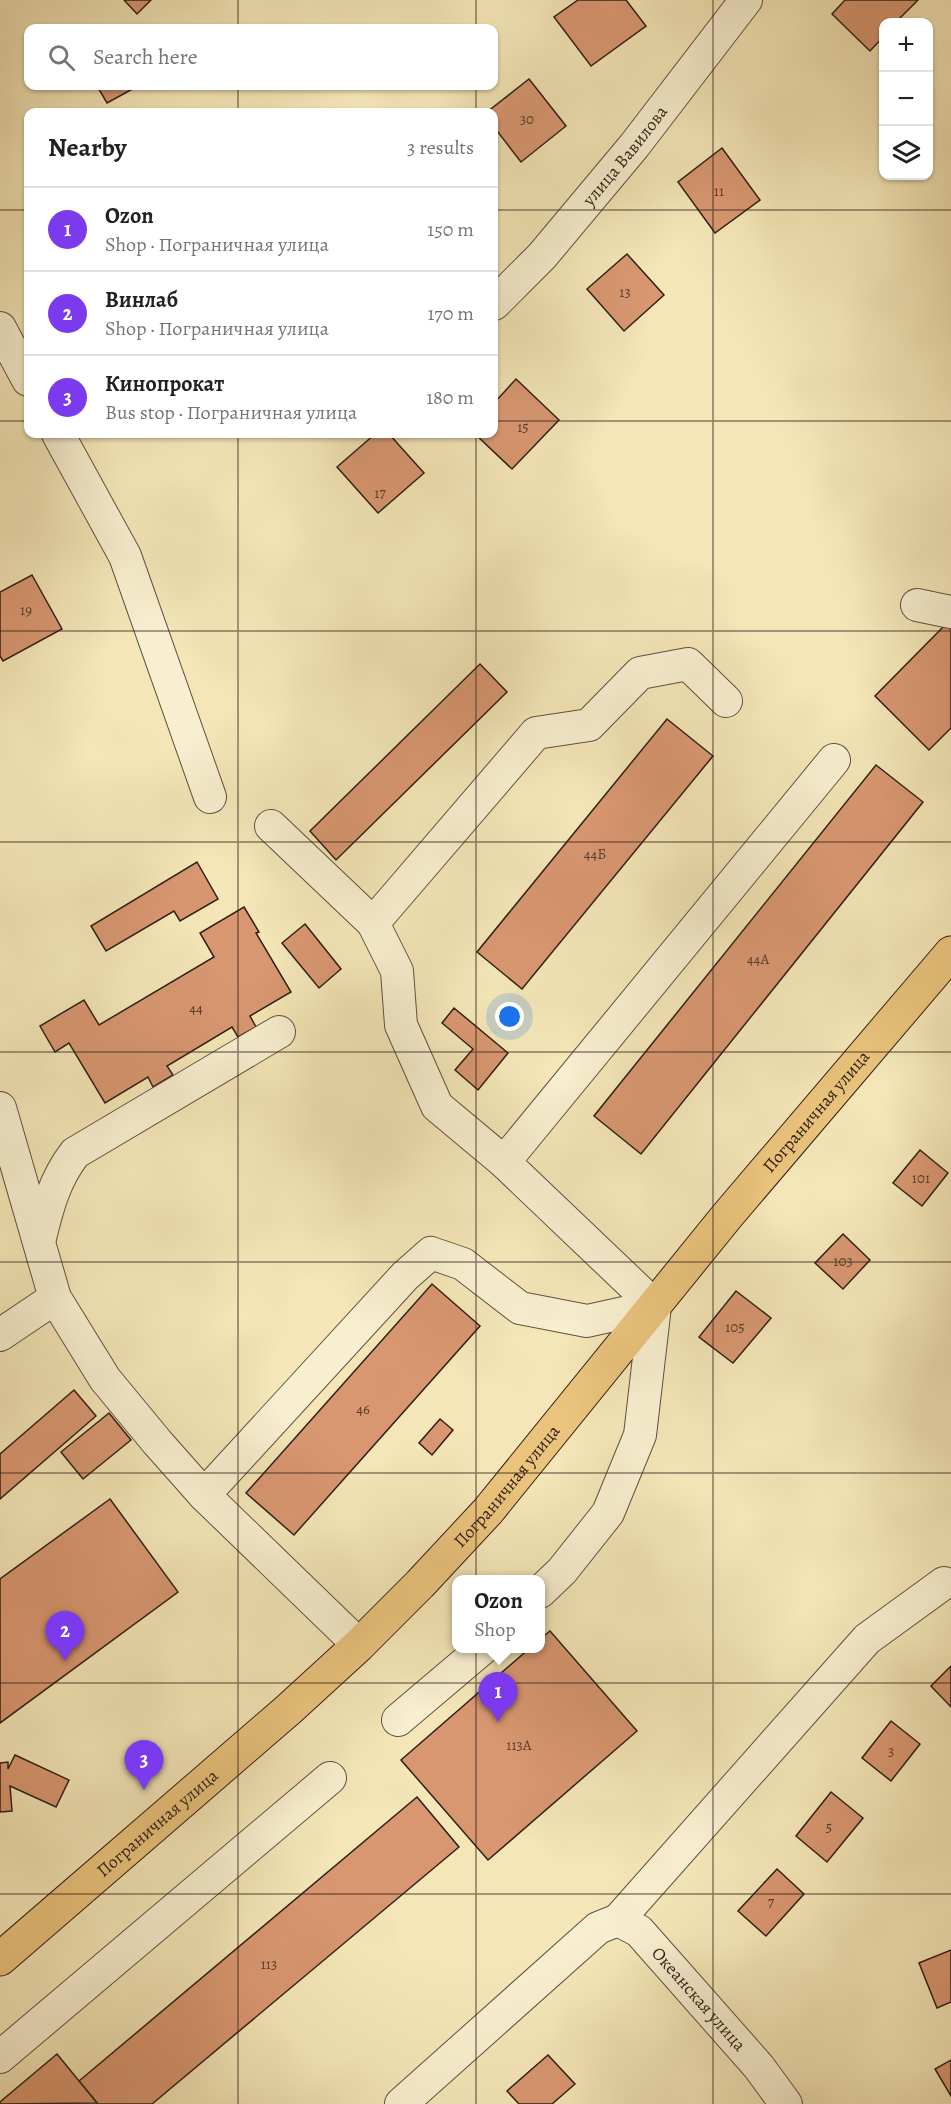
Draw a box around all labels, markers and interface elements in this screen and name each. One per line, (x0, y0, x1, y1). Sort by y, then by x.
map controls (879, 18, 933, 180)
button: + (879, 18, 933, 72)
search box (24, 24, 498, 90)
icon: search (45, 41, 78, 74)
text: Search here (93, 42, 198, 72)
button: − (879, 72, 933, 126)
street label: улица Вавилова (576, 100, 673, 212)
house number: 30 (520, 109, 534, 129)
button: layers (879, 126, 933, 180)
text: Nearby (48, 130, 127, 165)
text: 3 results (407, 134, 474, 161)
house number: 11 (714, 181, 724, 201)
text: Ozon (105, 201, 154, 231)
text: 1 (64, 216, 71, 243)
text: 150 m (427, 216, 474, 243)
text: Shop · Пограничная улица (105, 231, 329, 258)
house number: 13 (619, 282, 631, 302)
text: Винлаб (105, 285, 178, 315)
text: 2 (63, 300, 72, 327)
text: 170 m (428, 300, 474, 327)
text: Shop · Пограничная улица (105, 315, 329, 342)
text: Кинопрокат (105, 369, 224, 399)
text: 3 (63, 384, 72, 411)
text: 180 m (426, 384, 474, 411)
text: Bus stop · Пограничная улица (105, 399, 357, 426)
house number: 15 (517, 417, 529, 437)
house number: 17 (374, 483, 386, 503)
house number: 19 (20, 600, 32, 620)
house number: 44Б (584, 844, 606, 864)
house number: 44А (747, 949, 769, 969)
house number: 44 (189, 998, 203, 1018)
your location (495, 1002, 524, 1031)
street label: Пограничная улица (757, 1045, 875, 1178)
house number: 101 (912, 1168, 930, 1188)
house number: 103 (833, 1251, 853, 1271)
house number: 105 (725, 1317, 745, 1337)
house number: 46 (356, 1399, 370, 1419)
street label: Пограничная улица (448, 1419, 566, 1553)
popup (452, 1575, 545, 1653)
text: Ozon (474, 1586, 523, 1616)
pin: 2 (46, 1612, 84, 1661)
text: Shop (474, 1616, 516, 1643)
pin: 1 (478, 1672, 518, 1722)
house number: 113А (506, 1735, 532, 1755)
pin: 3 (124, 1740, 164, 1790)
house number: 3 (888, 1741, 894, 1761)
street label: Пограничная улица (91, 1763, 224, 1882)
house number: 5 (826, 1817, 832, 1837)
house number: 7 (768, 1892, 775, 1912)
street label: Океанская улица (646, 1942, 752, 2057)
house number: 113 (261, 1954, 277, 1974)

